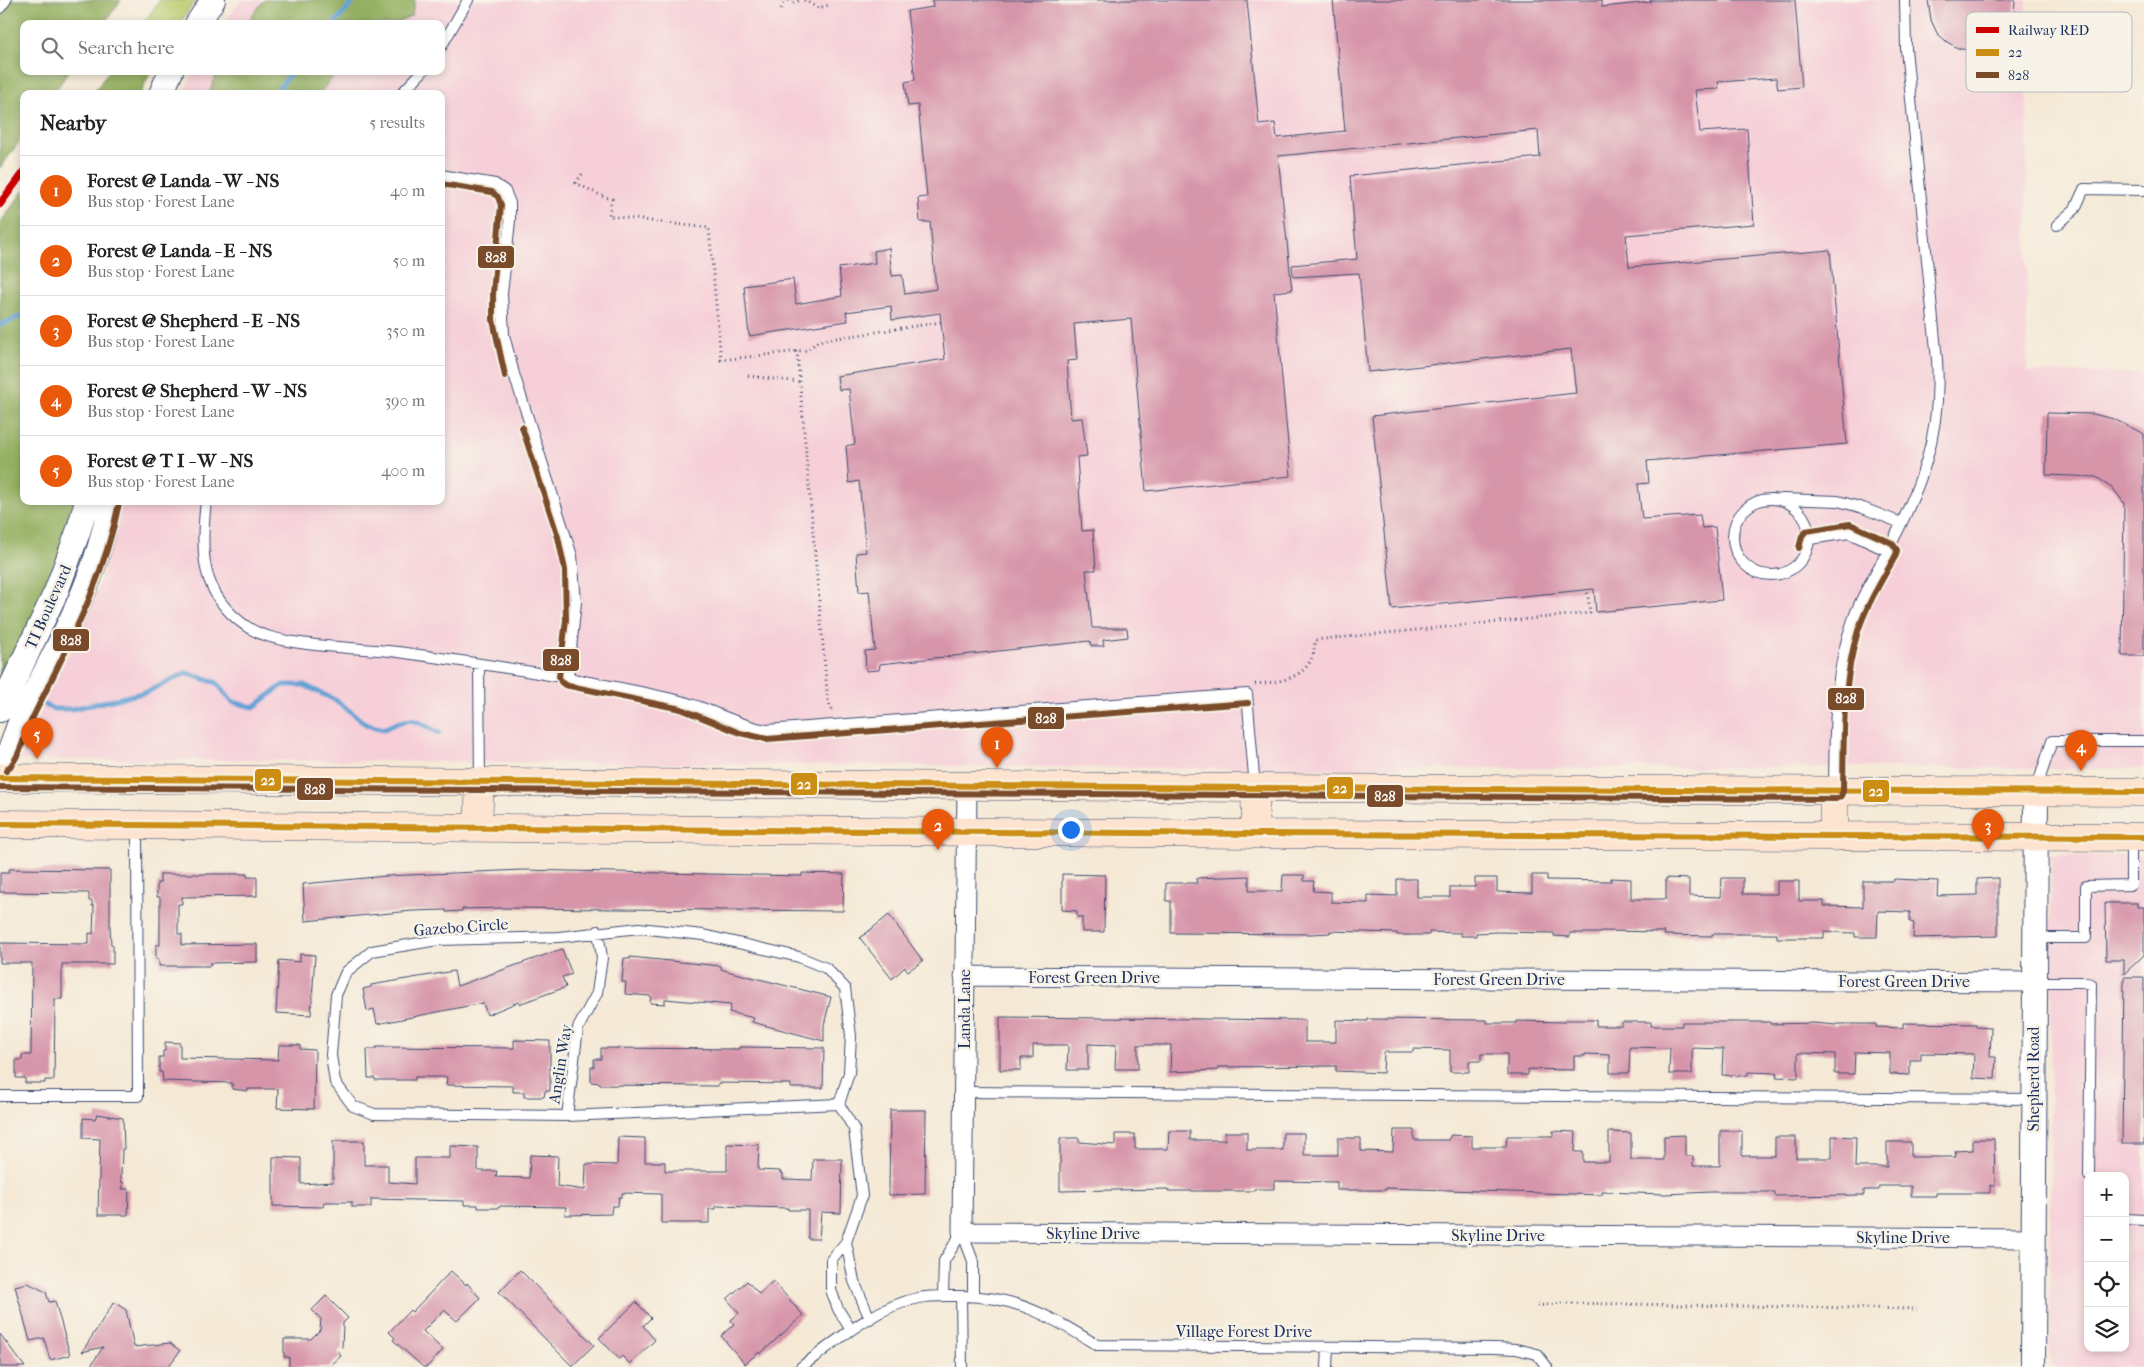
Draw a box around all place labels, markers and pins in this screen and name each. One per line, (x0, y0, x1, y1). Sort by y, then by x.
pin: 5 (21, 718, 53, 759)
pin: 1 (981, 727, 1013, 768)
pin: 4 (2065, 730, 2097, 771)
pin: 2 (922, 809, 954, 850)
pin: 3 (1972, 809, 2004, 850)

